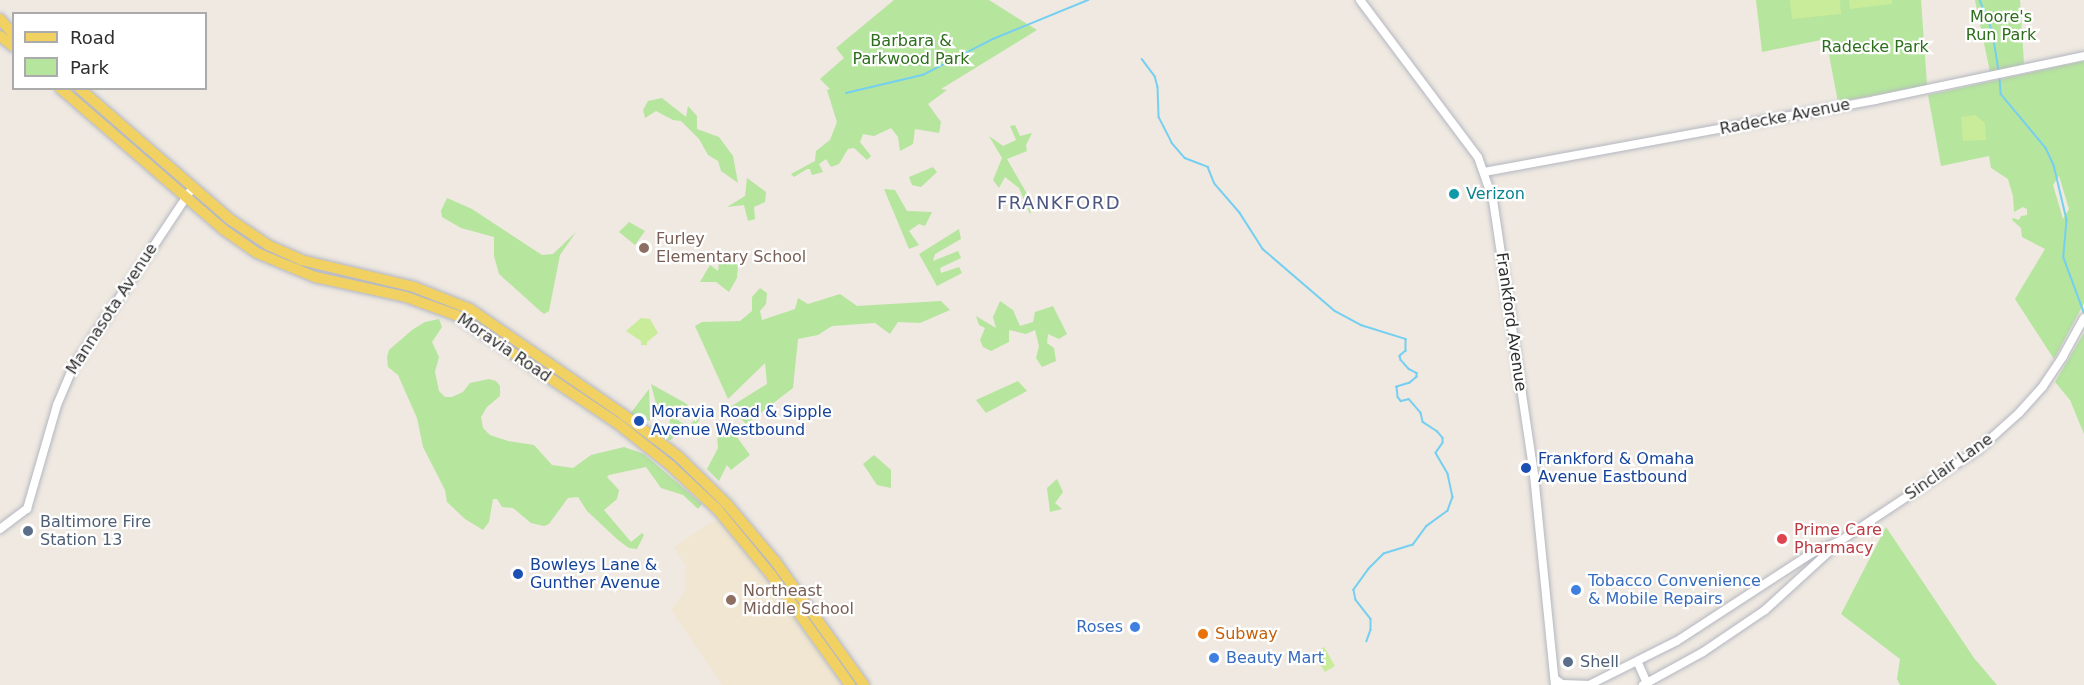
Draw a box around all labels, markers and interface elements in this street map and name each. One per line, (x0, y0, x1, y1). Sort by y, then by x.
park label: Moore's Run Park (1966, 7, 2036, 45)
legend (12, 12, 207, 90)
text: Road (70, 27, 115, 48)
park label: Barbara & Parkwood Park (852, 31, 970, 69)
park label: Radecke Park (1821, 37, 1929, 57)
text: Park (70, 57, 109, 78)
street label: Radecke Avenue (1718, 95, 1852, 139)
place label: Verizon (1466, 184, 1525, 204)
marker: Verizon (1447, 187, 1461, 201)
district label: FRANKFORD (997, 192, 1121, 214)
place label: Furley Elementary School (656, 229, 806, 267)
street label: Mannasota Avenue (62, 240, 162, 378)
marker: Furley Elementary School (637, 241, 651, 255)
street label: Frankford Avenue (1492, 251, 1530, 393)
street label: Moravia Road (453, 310, 555, 386)
place label: Moravia Road & Sipple Avenue Westbound (651, 402, 832, 440)
marker: Moravia Road & Sipple Avenue Westbound (632, 414, 646, 428)
street label: Sinclair Lane (1901, 430, 1997, 504)
place label: Frankford & Omaha Avenue Eastbound (1538, 449, 1694, 487)
marker: Frankford & Omaha Avenue Eastbound (1519, 461, 1533, 475)
place label: Baltimore Fire Station 13 (40, 512, 151, 550)
place label: Prime Care Pharmacy (1794, 520, 1882, 558)
marker: Baltimore Fire Station 13 (21, 524, 35, 538)
marker: Prime Care Pharmacy (1775, 532, 1789, 546)
place label: Bowleys Lane & Gunther Avenue (530, 555, 660, 593)
marker: Bowleys Lane & Gunther Avenue (511, 567, 525, 581)
place label: Tobacco Convenience & Mobile Repairs (1588, 571, 1761, 609)
place label: Northeast Middle School (743, 581, 854, 619)
marker: Tobacco Convenience & Mobile Repairs (1569, 583, 1583, 597)
marker: Northeast Middle School (724, 593, 738, 607)
place label: Roses (1076, 617, 1123, 637)
marker: Roses (1128, 620, 1142, 634)
place label: Subway (1215, 624, 1278, 644)
marker: Subway (1196, 627, 1210, 641)
place label: Beauty Mart (1226, 648, 1324, 668)
marker: Beauty Mart (1207, 651, 1221, 665)
place label: Shell (1580, 652, 1619, 672)
marker: Shell (1561, 655, 1575, 669)

